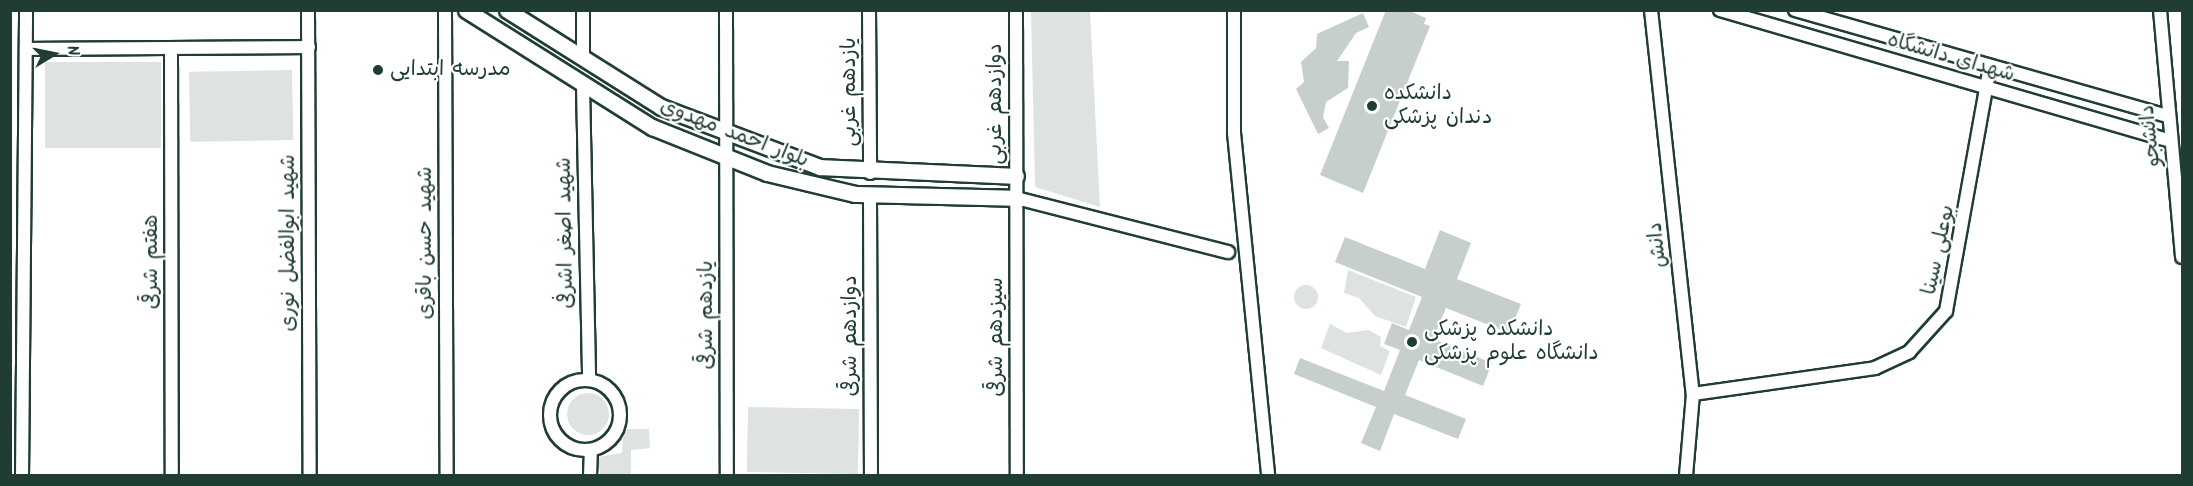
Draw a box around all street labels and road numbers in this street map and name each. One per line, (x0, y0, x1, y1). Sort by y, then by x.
street label: شهدای دانشگاه (1884, 28, 2018, 88)
street label: یازدهم غربی (837, 37, 863, 147)
street label: دوازدهم غربی (983, 43, 1009, 165)
street label: بلوار احمد مهدوی (656, 94, 812, 174)
street label: دانشجو (2135, 104, 2167, 168)
street label: شهید ابوالفضل نوری (276, 154, 302, 332)
street label: شهید اصغر اشرفی (552, 157, 580, 309)
street label: شهید حسن باقری (413, 167, 439, 319)
street label: بوعلی سینا (1917, 203, 1961, 297)
street label: هفتم شرقی (139, 215, 165, 309)
street label: دانش (1643, 221, 1673, 269)
street label: یازدهم شرقی (694, 260, 720, 370)
street label: دوازدهم شرقی (838, 275, 864, 397)
street label: سیزدهم شرقی (984, 277, 1010, 397)

